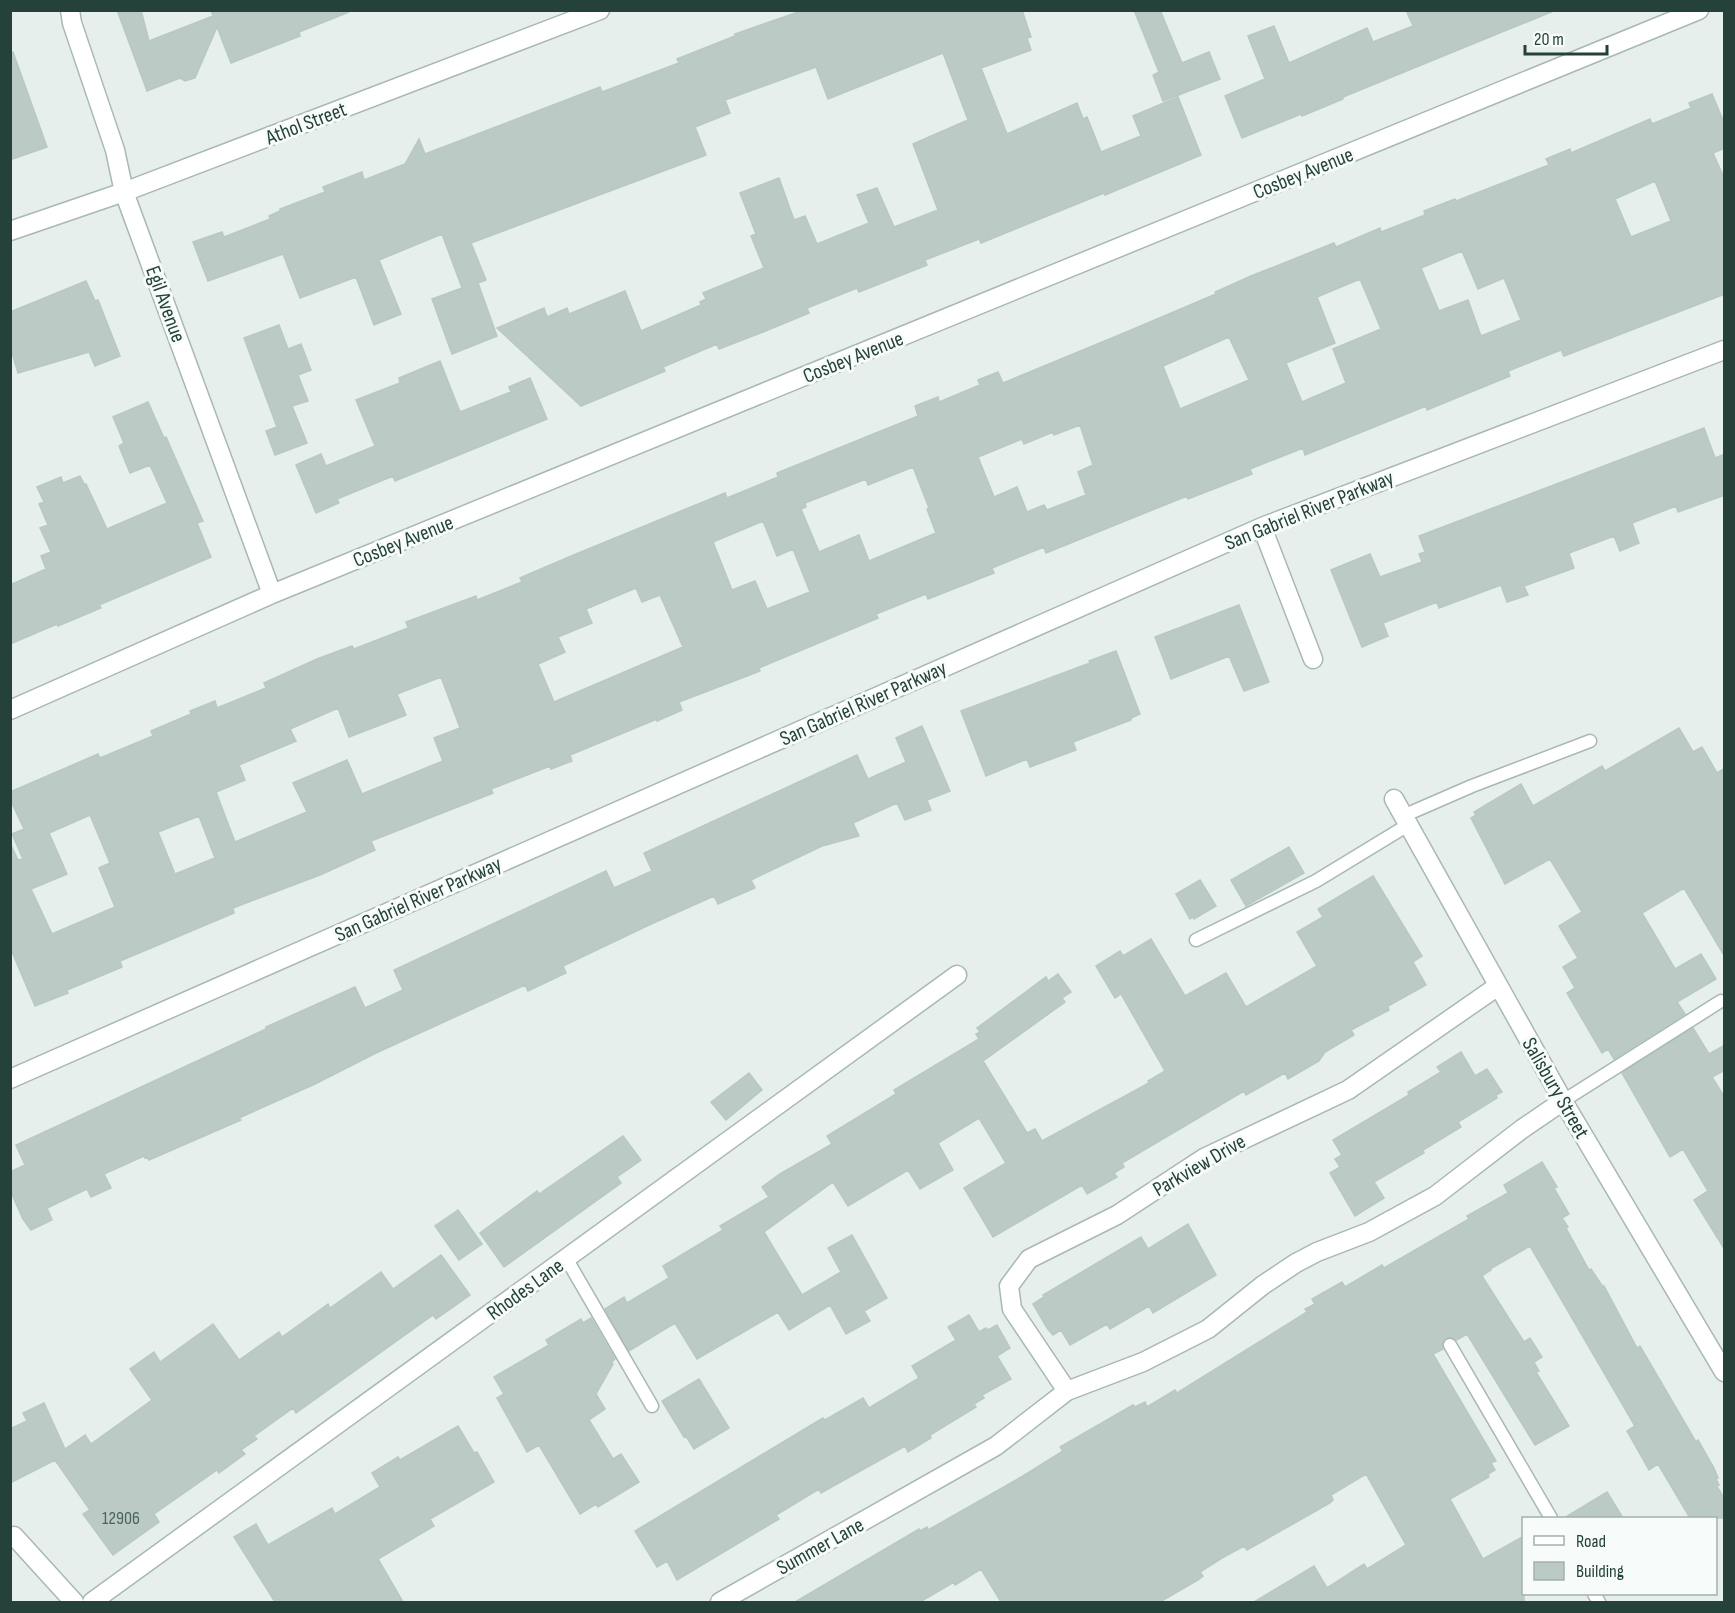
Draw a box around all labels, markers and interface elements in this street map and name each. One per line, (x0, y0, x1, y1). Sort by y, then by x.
scale bar (1525, 18, 1608, 56)
text: 20 m (1534, 29, 1564, 50)
street label: Athol Street (261, 97, 350, 151)
street label: Cosbey Avenue (1249, 142, 1357, 205)
street label: Egil Avenue (140, 263, 191, 346)
street label: Cosbey Avenue (799, 326, 907, 389)
street label: San Gabriel River Parkway (1221, 465, 1397, 556)
street label: Cosbey Avenue (349, 510, 457, 573)
street label: San Gabriel River Parkway (776, 655, 950, 751)
street label: San Gabriel River Parkway (331, 851, 505, 947)
street label: Salisbury Street (1517, 1033, 1594, 1143)
street label: Parkview Drive (1148, 1129, 1250, 1202)
street label: Rhodes Lane (482, 1253, 569, 1326)
house number: 12906 (102, 1508, 140, 1529)
street label: Summer Lane (772, 1512, 868, 1581)
legend (1522, 1517, 1717, 1595)
text: Road (1576, 1531, 1606, 1552)
text: Building (1576, 1561, 1624, 1582)

